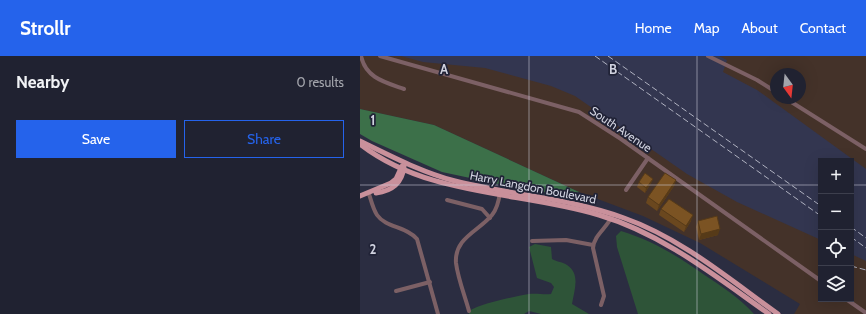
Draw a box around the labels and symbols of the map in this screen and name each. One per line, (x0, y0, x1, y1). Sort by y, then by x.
text: A (440, 61, 449, 77)
text: B (609, 61, 617, 77)
north arrow (770, 68, 806, 104)
street label: South Avenue (587, 103, 655, 155)
text: 1 (371, 112, 375, 128)
street label: Harry Langdon Boulevard (469, 167, 597, 207)
text: 2 (370, 241, 377, 257)

